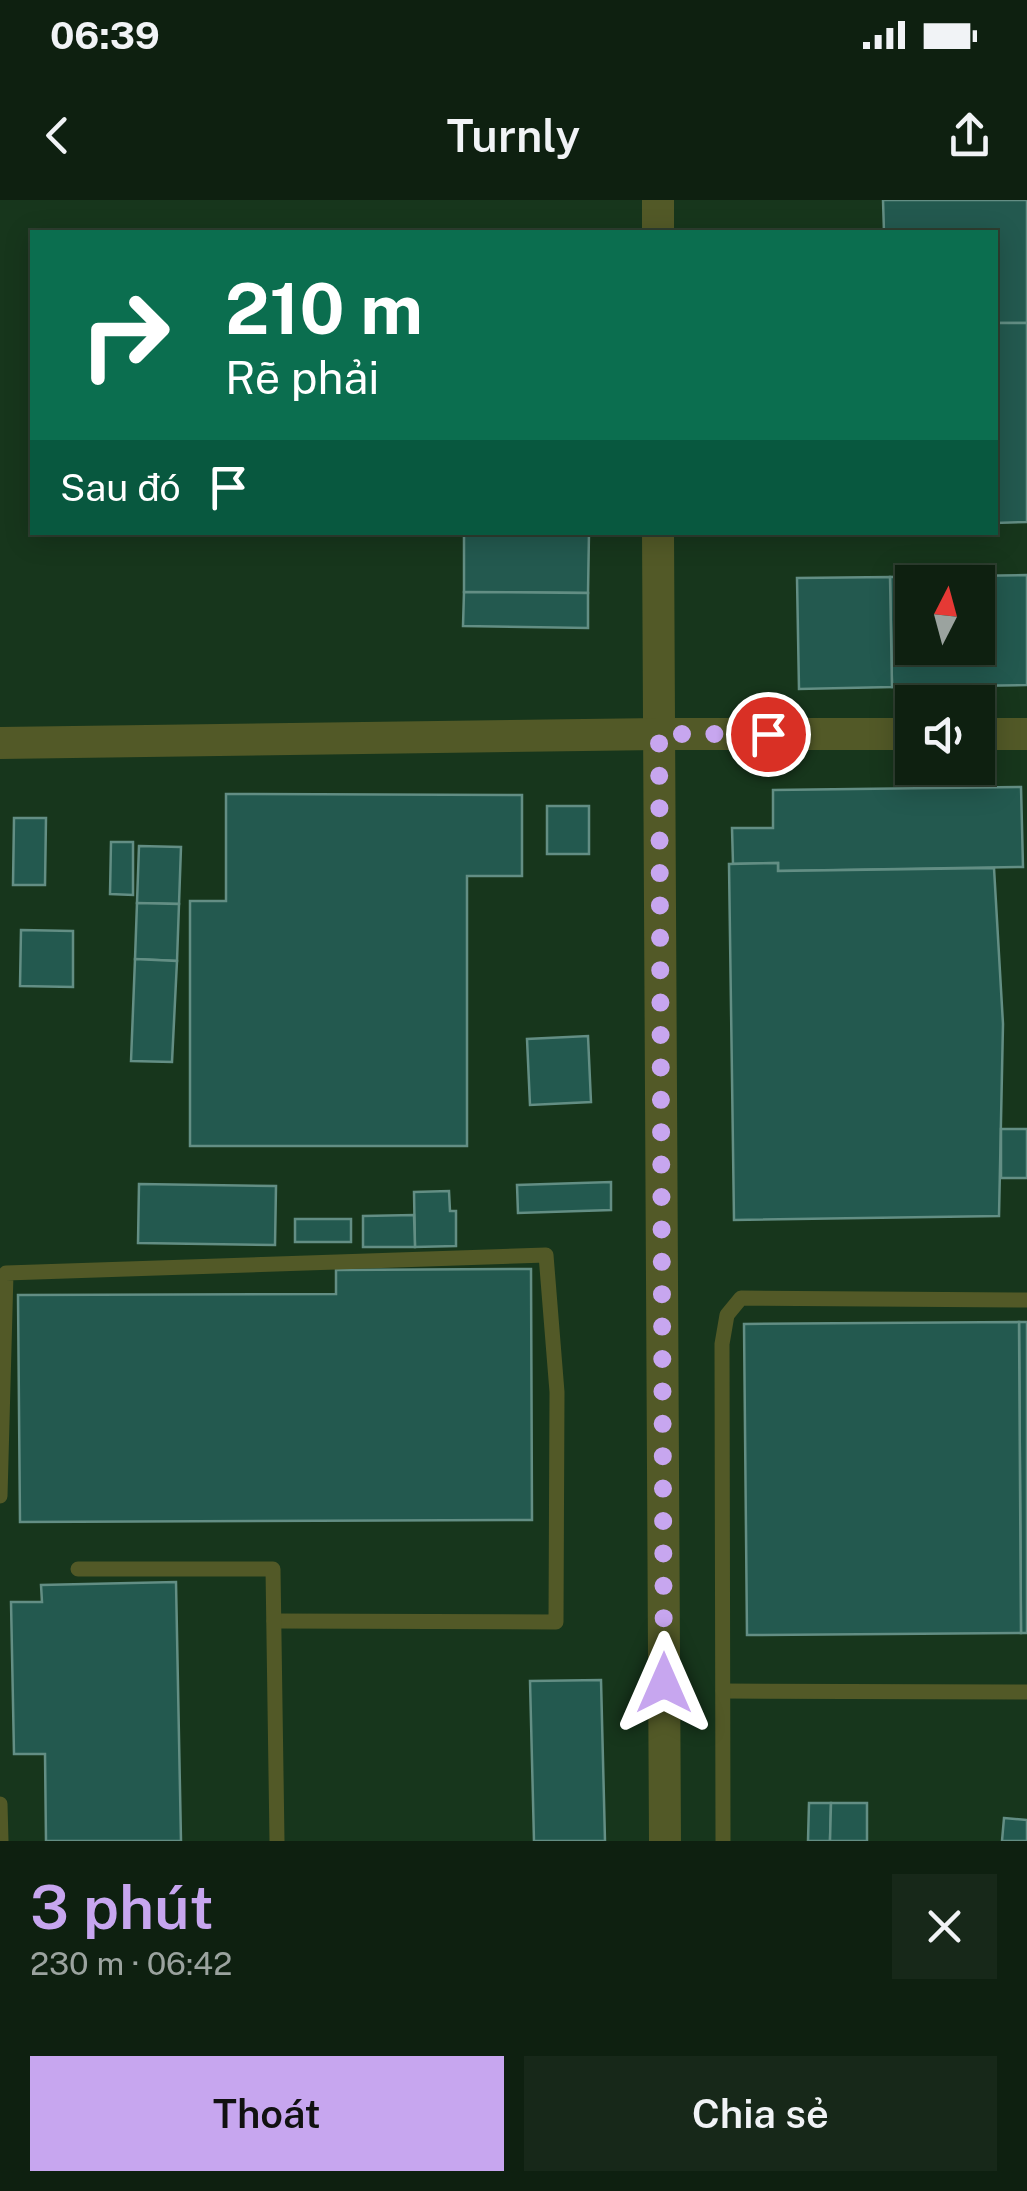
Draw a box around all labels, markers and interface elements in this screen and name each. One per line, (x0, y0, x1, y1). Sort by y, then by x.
text: 06:39 (50, 13, 160, 58)
icon: back (30, 108, 85, 163)
icon: share (942, 108, 997, 163)
text: Turnly (447, 109, 580, 162)
text: 210 m (225, 267, 423, 350)
icon: right (60, 270, 190, 400)
text: Rẽ phải (225, 351, 380, 404)
icon: arrive (201, 460, 256, 515)
text: Sau đó (60, 465, 181, 510)
north arrow (895, 565, 995, 665)
map controls (895, 565, 995, 785)
button: sound (895, 685, 995, 785)
pin (726, 692, 811, 777)
icon: arrive (741, 707, 796, 762)
position arrow (612, 1631, 716, 1735)
text: 3 phút (30, 1872, 214, 1943)
button: close (892, 1874, 997, 1979)
text: 230 m · 06:42 (30, 1945, 232, 1982)
button: Thoát (30, 2056, 504, 2171)
button: Chia sẻ (524, 2056, 997, 2171)

